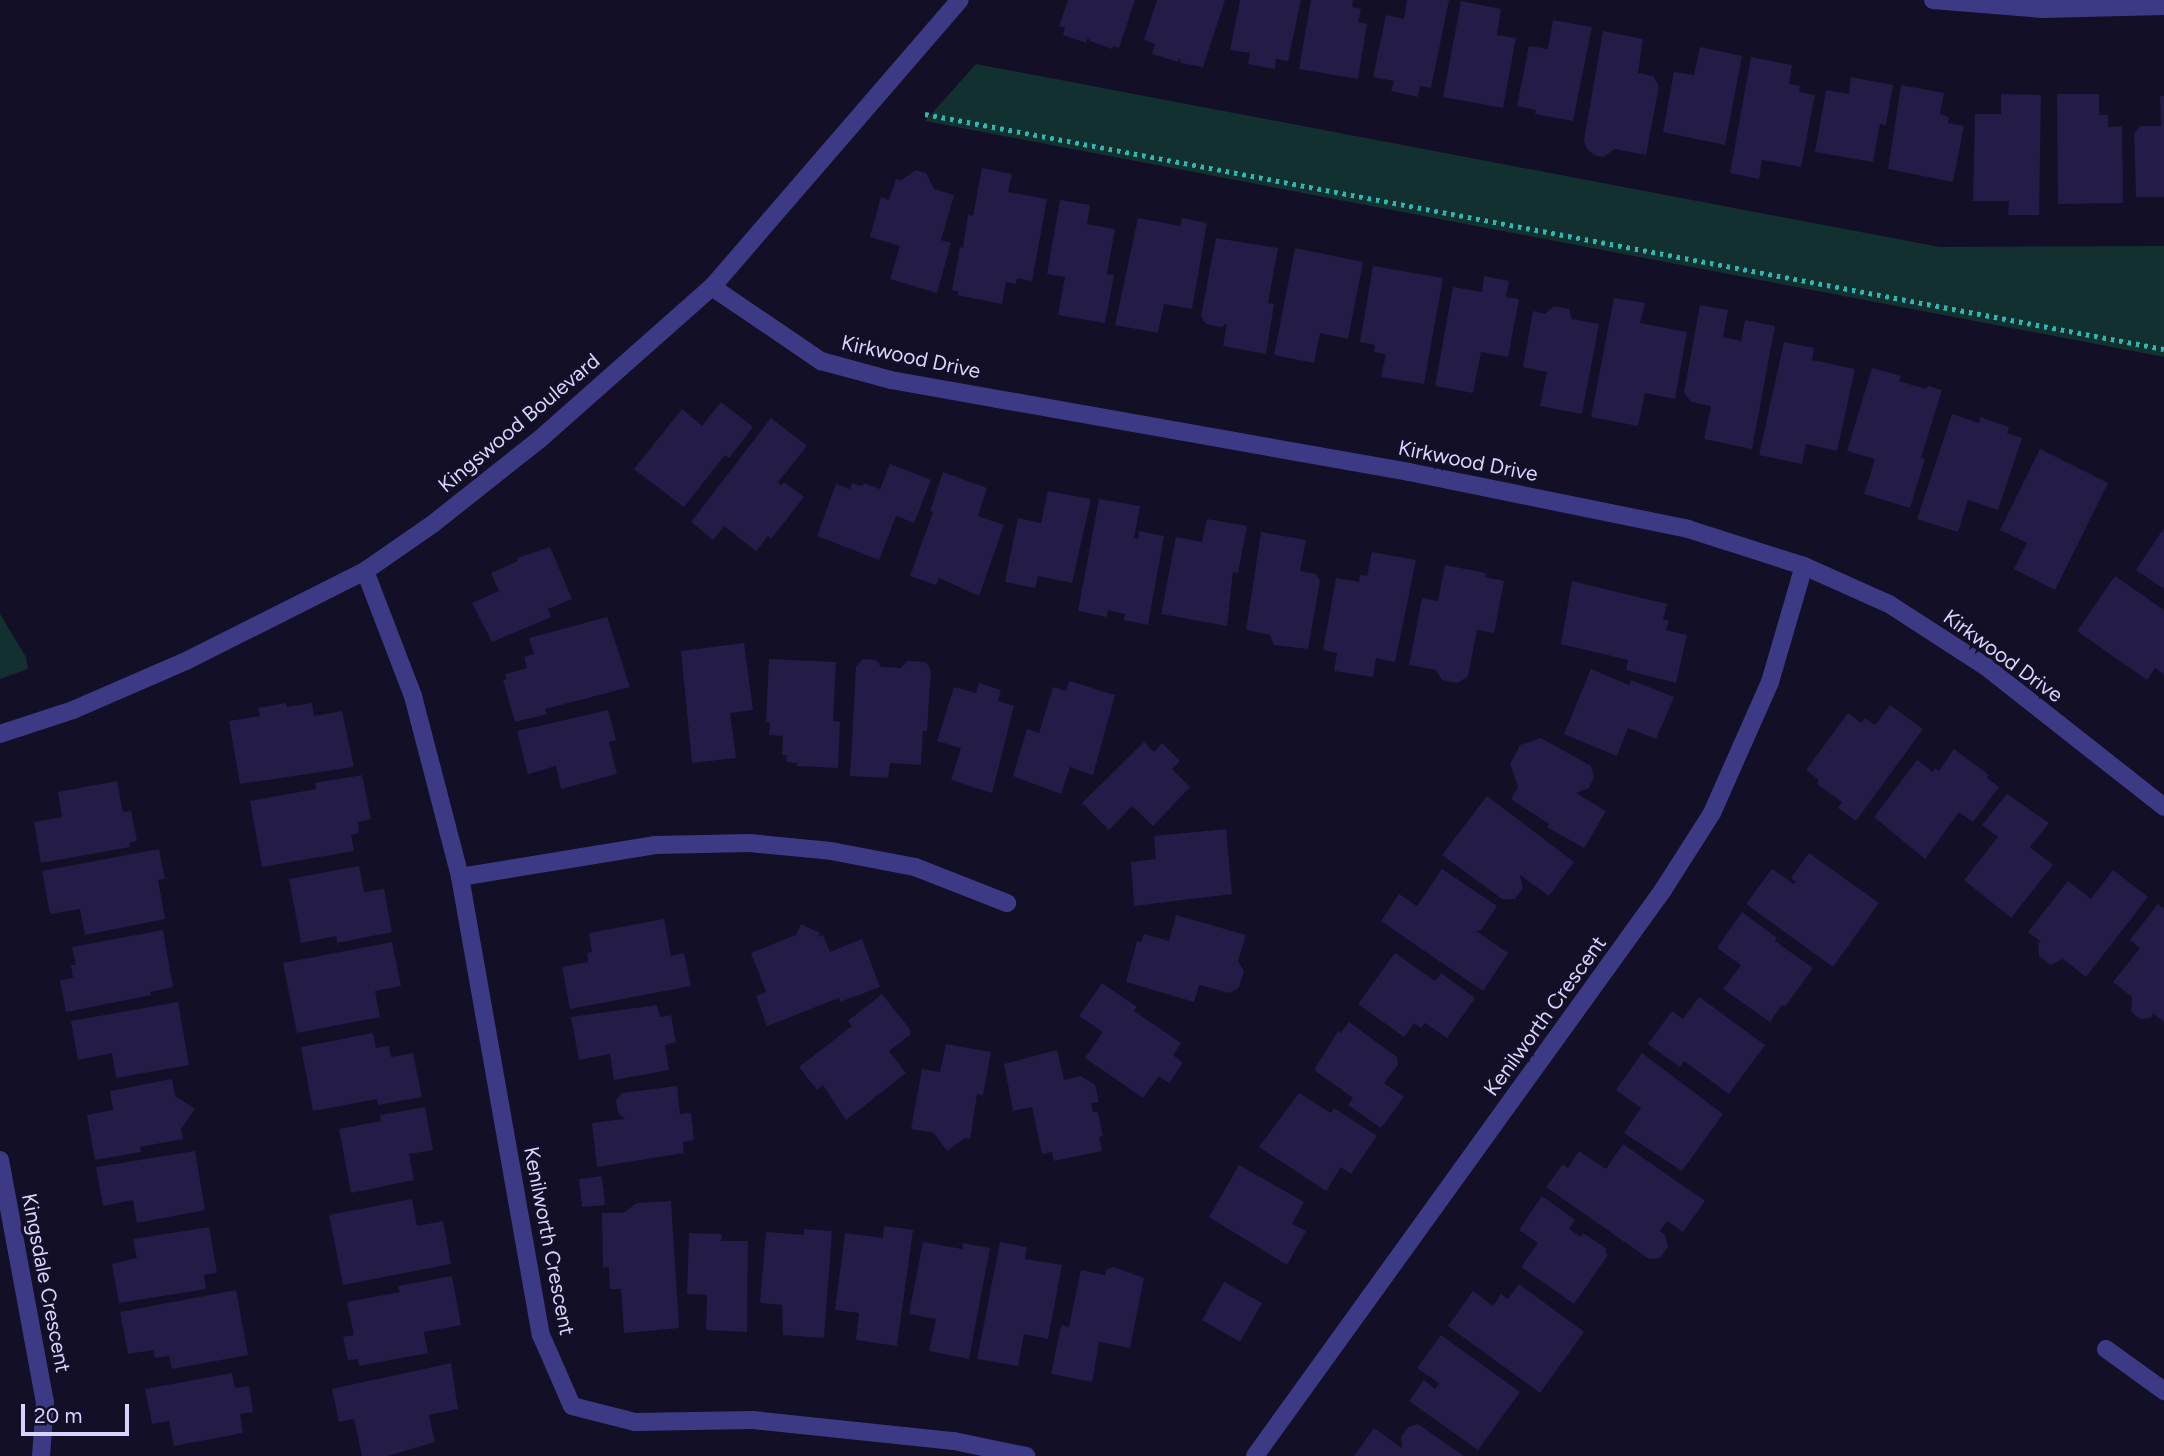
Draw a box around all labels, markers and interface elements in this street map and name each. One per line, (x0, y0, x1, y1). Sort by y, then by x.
street label: Kirkwood Drive (839, 330, 983, 384)
street label: Kingswood Boulevard (433, 348, 605, 498)
street label: Kirkwood Drive (1396, 435, 1540, 487)
street label: Kirkwood Drive (1938, 604, 2068, 708)
street label: Kenilworth Crescent (1478, 931, 1612, 1101)
street label: Kenilworth Crescent (518, 1145, 580, 1337)
street label: Kingsdale Crescent (16, 1191, 76, 1375)
scale bar (24, 1390, 133, 1434)
text: 20 m (34, 1403, 82, 1428)

